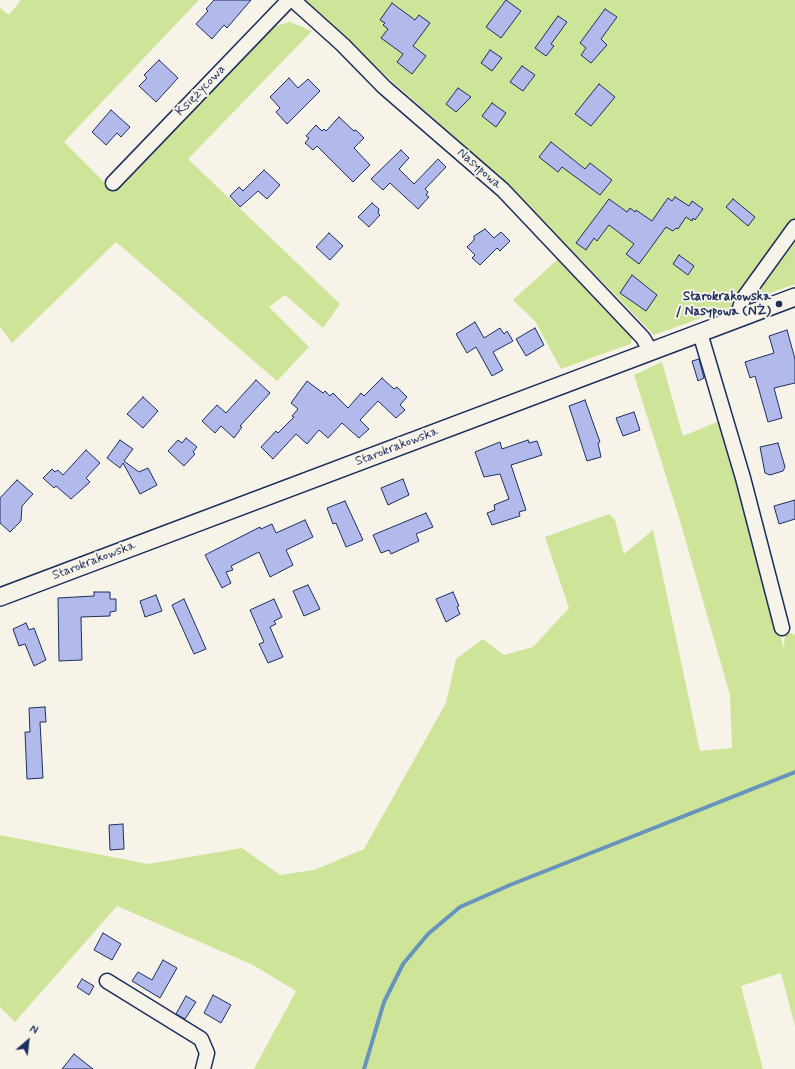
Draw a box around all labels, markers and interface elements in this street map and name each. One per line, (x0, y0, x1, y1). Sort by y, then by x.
street label: Księżycowa (173, 62, 229, 120)
street label: Nasypowa (454, 145, 504, 193)
place label: Starokrakowska / Nasypowa (NŻ) (676, 289, 771, 320)
marker: Starokrakowska / Nasypowa (NŻ) (774, 299, 784, 309)
street label: Starokrakowska (353, 424, 441, 470)
street label: Starokrakowska (50, 538, 138, 584)
north arrow (8, 1021, 48, 1061)
text: N (27, 1023, 40, 1038)

